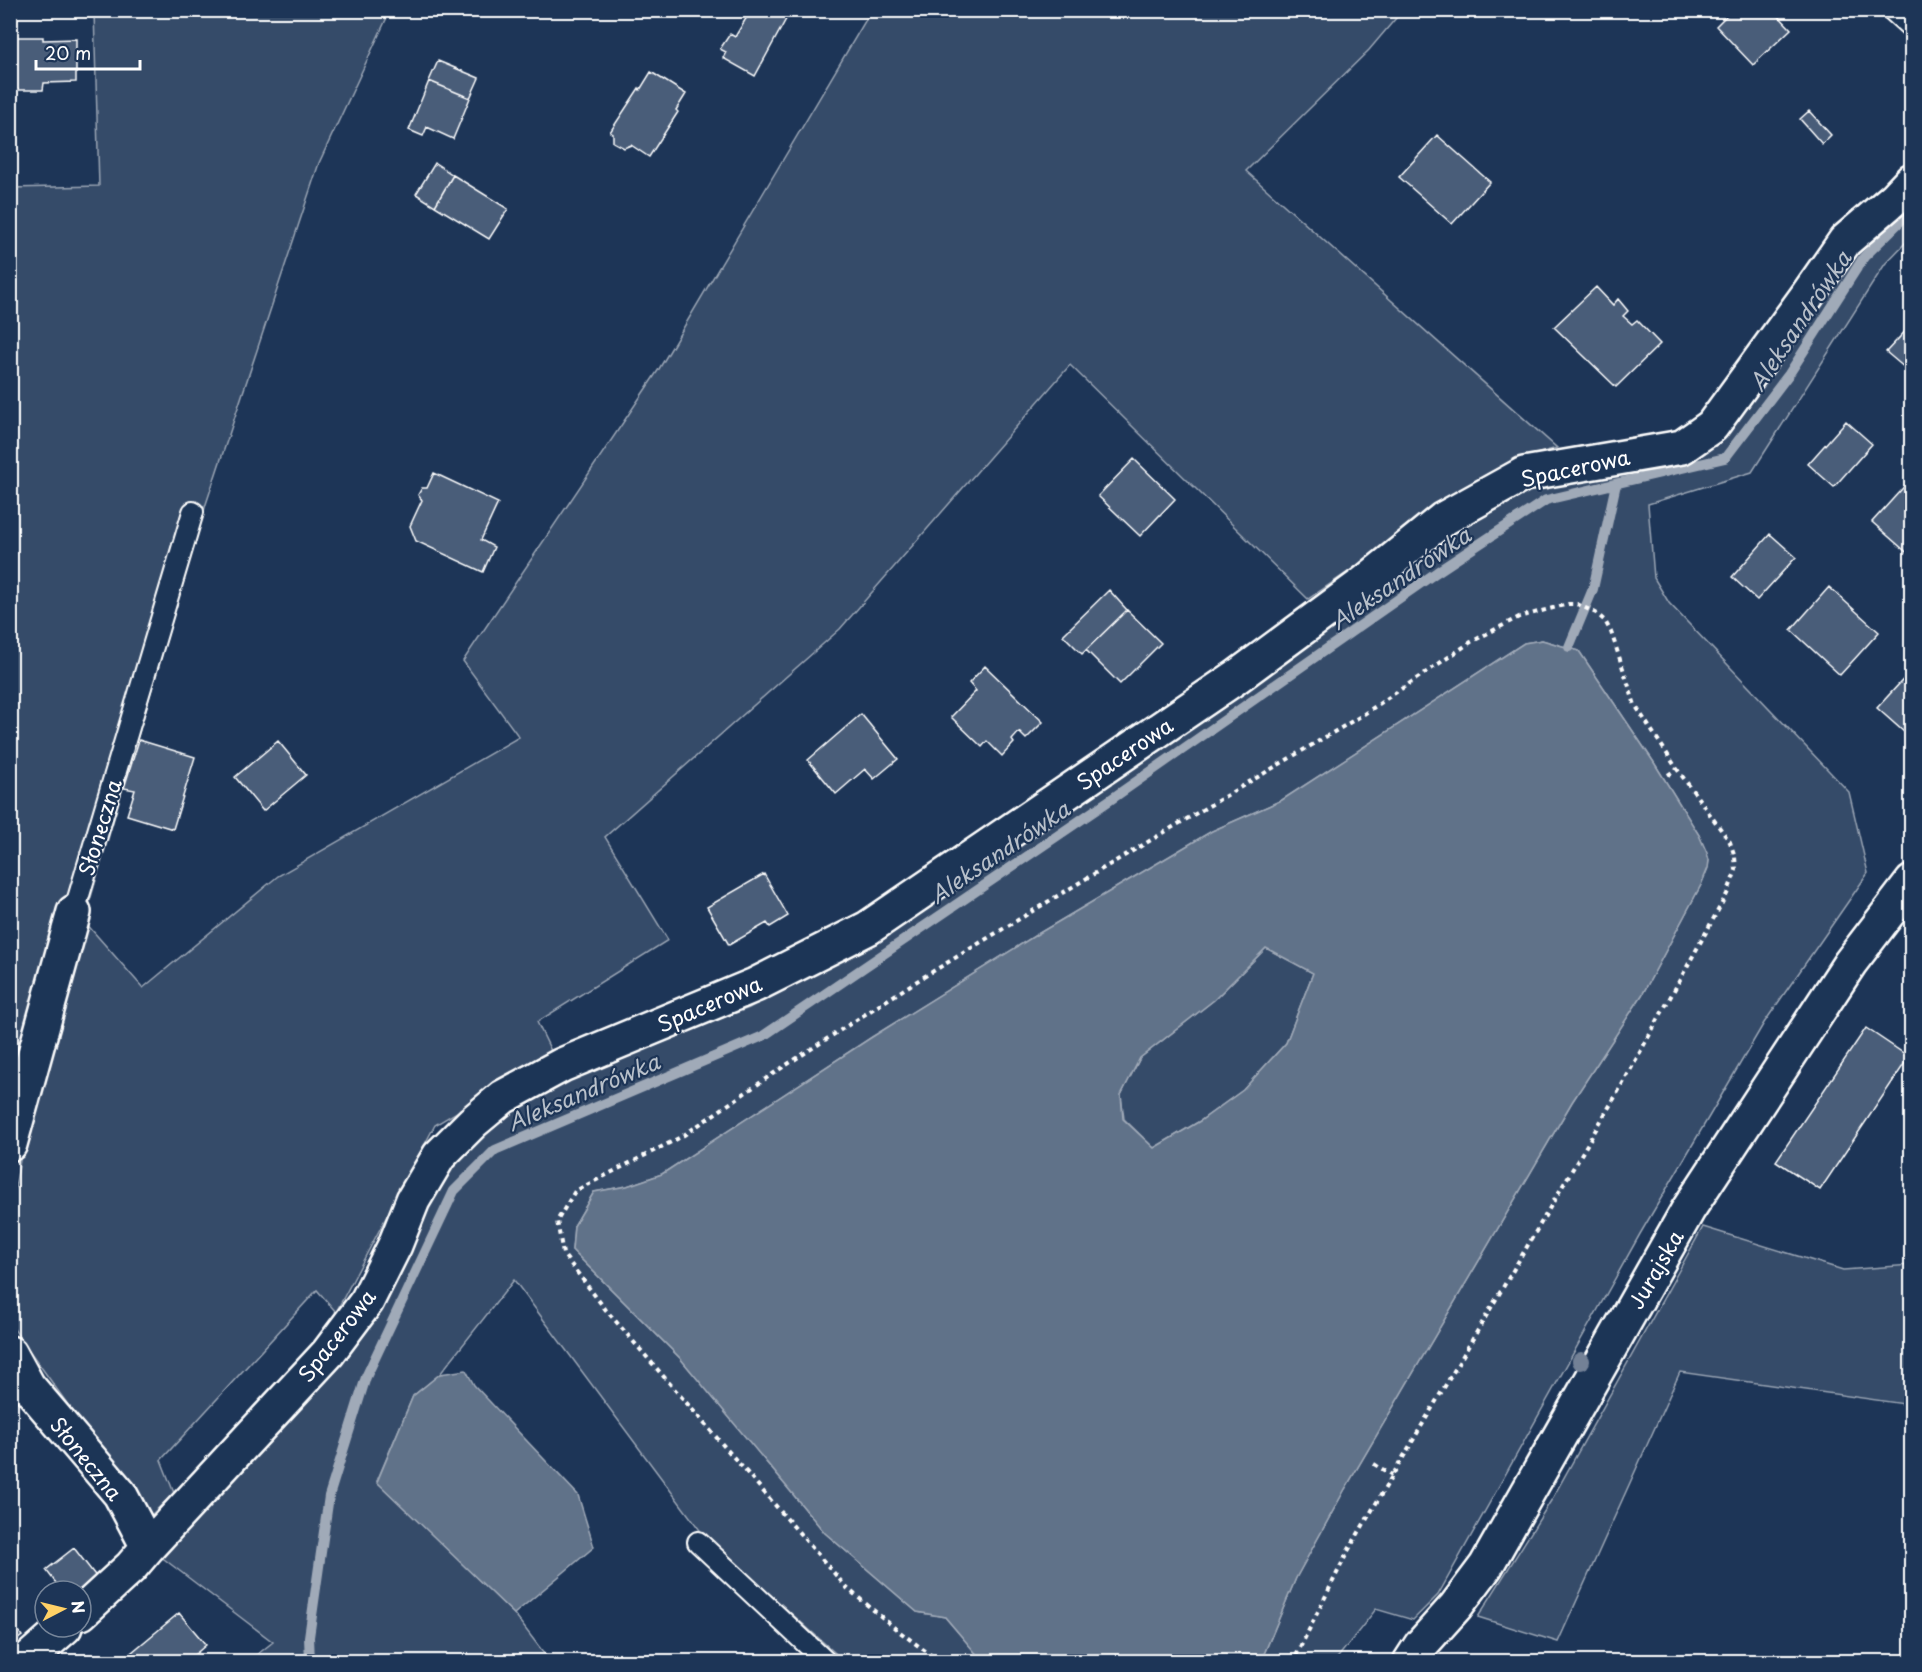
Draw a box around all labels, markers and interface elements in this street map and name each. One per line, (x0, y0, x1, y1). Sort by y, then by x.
scale bar (36, 33, 140, 71)
text: 20 m (45, 39, 91, 66)
water label: Aleksandrówka (1740, 242, 1859, 397)
street label: Spacerowa (1518, 440, 1632, 494)
water label: Aleksandrówka (1323, 517, 1478, 636)
street label: Spacerowa (1069, 709, 1179, 797)
street label: Słoneczna (69, 775, 129, 879)
water label: Aleksandrówka (922, 791, 1077, 910)
street label: Spacerowa (652, 967, 766, 1039)
water label: Aleksandrówka (502, 1044, 666, 1138)
street label: Jurajska (1619, 1223, 1691, 1315)
street label: Spacerowa (289, 1282, 383, 1388)
street label: Słoneczna (43, 1409, 131, 1507)
north arrow (33, 1579, 93, 1639)
text: N (66, 1599, 92, 1615)

